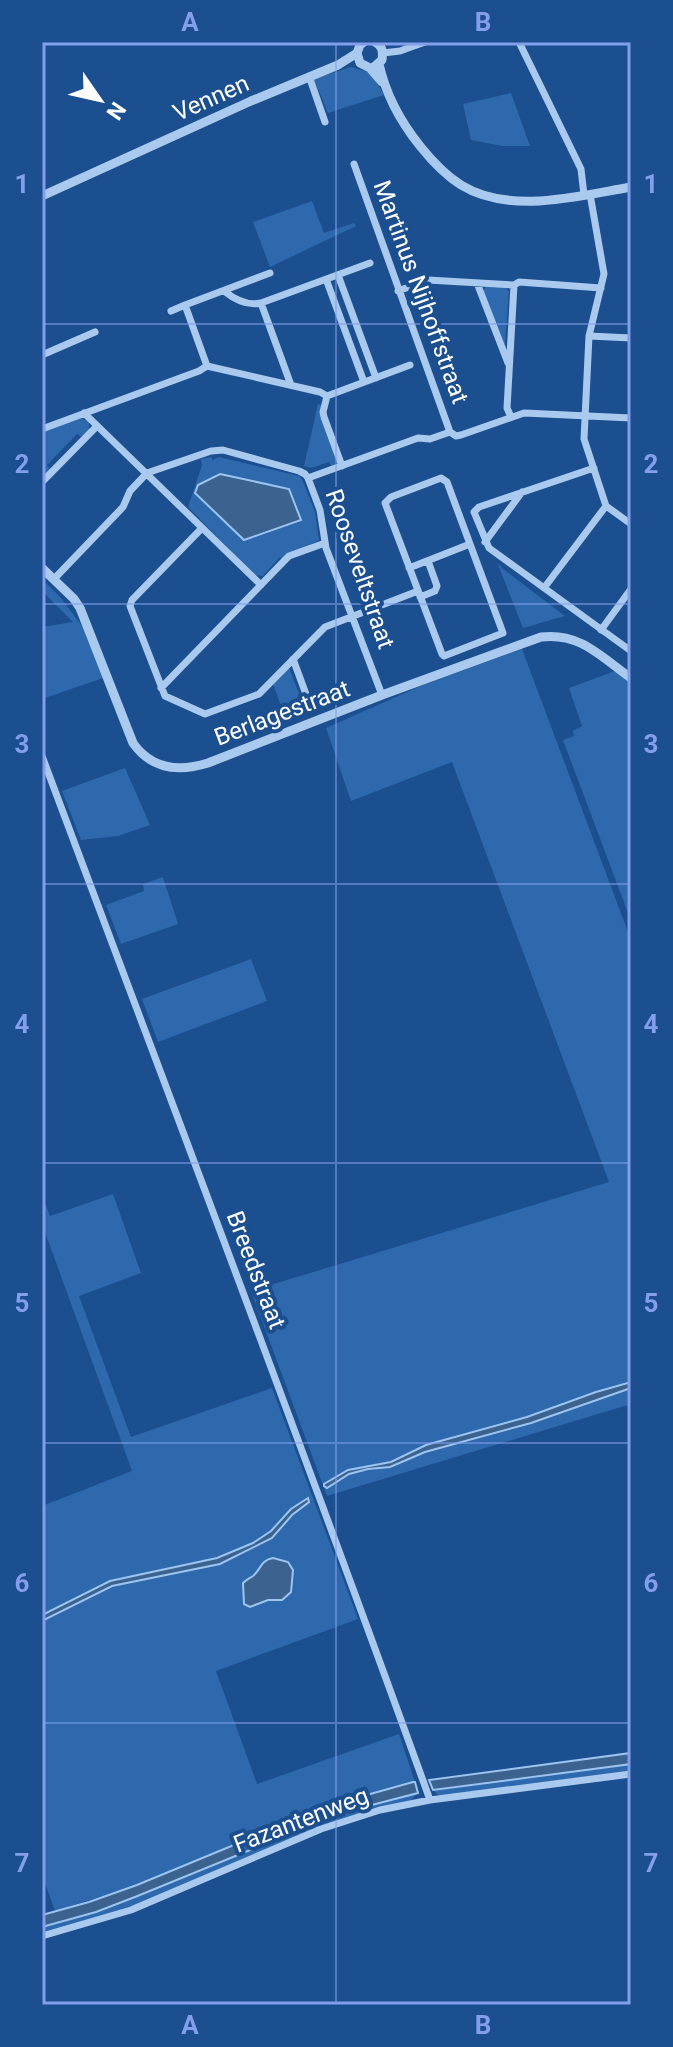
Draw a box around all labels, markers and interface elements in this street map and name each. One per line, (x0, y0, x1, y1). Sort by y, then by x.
text: A (181, 7, 199, 37)
text: B (475, 7, 491, 37)
north arrow (60, 60, 140, 140)
street label: Vennen (169, 69, 253, 127)
text: N (101, 97, 131, 124)
text: 1 (15, 169, 29, 199)
text: 1 (644, 169, 658, 199)
street label: Martinus Nijhoffstraat (368, 177, 474, 408)
text: 2 (15, 449, 29, 479)
text: 2 (644, 449, 658, 479)
street label: Rooseveltstraat (320, 486, 400, 653)
street label: Berlagestraat (210, 674, 354, 752)
text: 3 (15, 729, 29, 759)
text: 3 (644, 729, 658, 759)
text: 4 (15, 1009, 30, 1039)
text: 4 (644, 1009, 659, 1039)
street label: Breedstraat (221, 1207, 291, 1333)
text: 5 (15, 1288, 29, 1318)
text: 5 (644, 1288, 658, 1318)
text: 6 (15, 1568, 30, 1598)
text: 6 (644, 1568, 659, 1598)
street label: Fazantenweg (230, 1781, 372, 1859)
text: 7 (15, 1848, 29, 1878)
text: 7 (644, 1848, 658, 1878)
text: A (181, 2010, 199, 2040)
text: B (475, 2010, 491, 2040)

